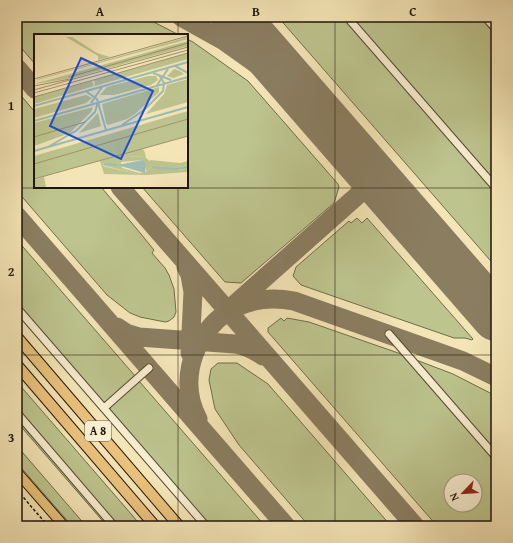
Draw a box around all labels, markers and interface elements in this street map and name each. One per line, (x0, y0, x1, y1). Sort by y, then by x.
text: A (96, 2, 105, 21)
text: B (252, 2, 260, 21)
text: C (409, 2, 417, 21)
inset map (34, 34, 188, 188)
text: 1 (8, 96, 14, 115)
text: 2 (8, 262, 15, 281)
road number: A 8 (85, 421, 111, 441)
text: 3 (8, 428, 14, 447)
north arrow (443, 473, 483, 513)
text: N (445, 490, 463, 504)

